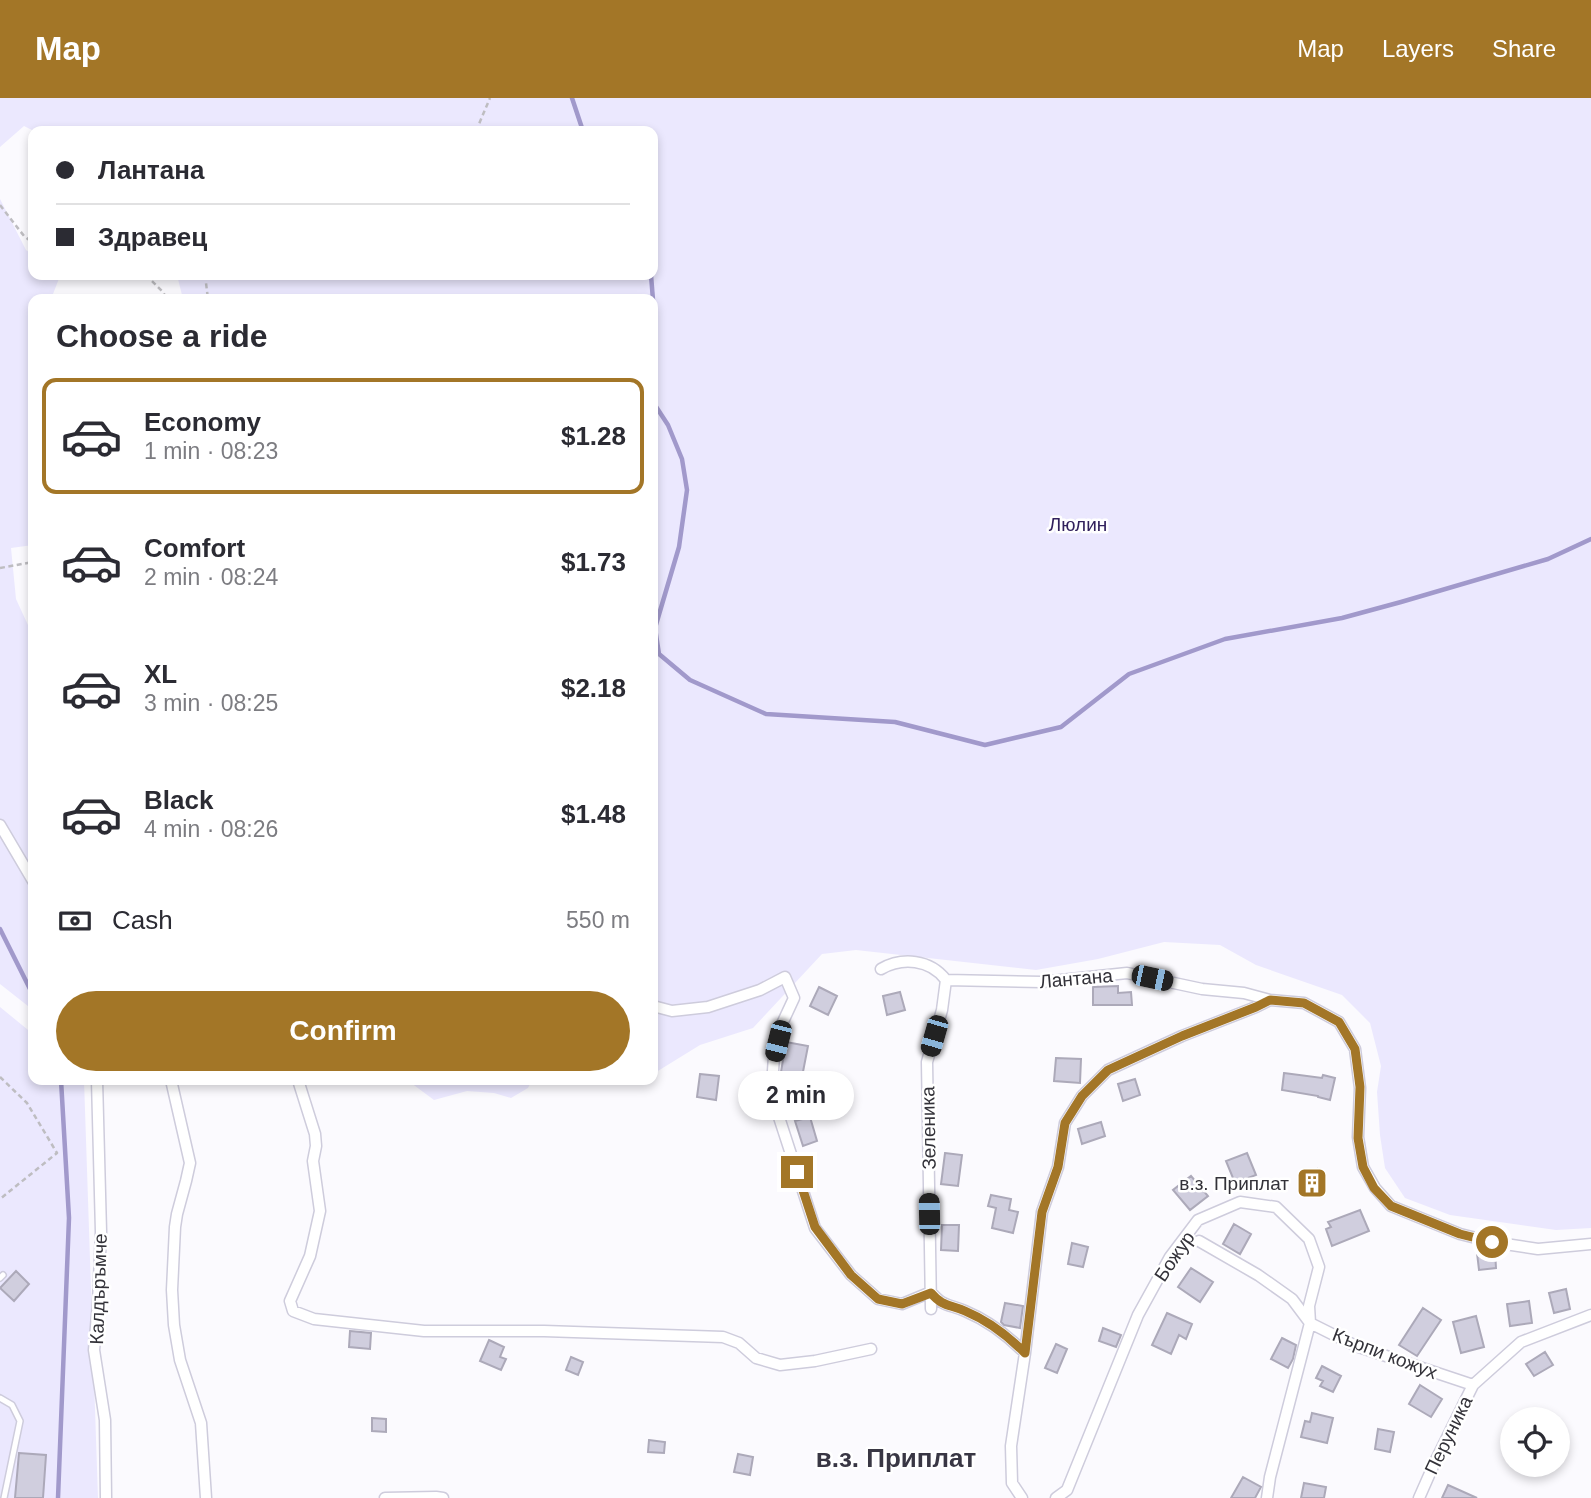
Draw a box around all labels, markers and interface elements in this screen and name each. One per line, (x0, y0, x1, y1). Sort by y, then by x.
text: Map (35, 30, 101, 67)
text: Map (1297, 35, 1344, 62)
text: Layers (1382, 35, 1454, 62)
text: Share (1492, 35, 1556, 62)
text: Лантана (98, 155, 204, 185)
text: Здравец (98, 222, 207, 252)
text: Choose a ride (56, 318, 268, 354)
icon: car (60, 405, 123, 468)
text: Economy (144, 407, 261, 437)
text: $1.28 (561, 421, 626, 451)
text: 1 min · 08:23 (144, 438, 278, 464)
park label: Люлин (1049, 514, 1107, 535)
icon: car (60, 531, 123, 594)
text: Comfort (144, 533, 245, 563)
text: $1.73 (561, 547, 626, 577)
text: 2 min · 08:24 (144, 564, 278, 590)
icon: car (60, 657, 123, 720)
text: XL (144, 659, 177, 689)
text: $2.18 (561, 673, 626, 703)
text: 3 min · 08:25 (144, 690, 278, 716)
icon: car (60, 783, 123, 846)
text: Black (144, 785, 213, 815)
text: $1.48 (561, 799, 626, 829)
text: 4 min · 08:26 (144, 816, 278, 842)
icon: cash (56, 902, 94, 940)
text: Cash (112, 905, 173, 935)
text: 550 m (566, 907, 630, 933)
car (1130, 963, 1175, 993)
street label: Лантана (1038, 965, 1114, 992)
button: Confirm (56, 991, 630, 1071)
car (919, 1013, 950, 1059)
car (763, 1018, 794, 1064)
callout: 2 min (739, 1070, 855, 1119)
text: 2 min (766, 1082, 826, 1108)
street label: Зеленика (917, 1086, 940, 1170)
route end (781, 1156, 813, 1188)
building icon: в.з. Приплат (1295, 1166, 1329, 1200)
place label: в.з. Приплат (1179, 1173, 1289, 1194)
car (919, 1193, 940, 1235)
route start (1476, 1226, 1508, 1258)
street label: Божур (1150, 1227, 1199, 1285)
street label: Калдъръмче (86, 1233, 111, 1345)
street label: Кърпи кожух (1329, 1324, 1441, 1383)
street label: Перуника (1420, 1392, 1477, 1478)
map controls (1500, 1407, 1570, 1477)
button: locate (1500, 1407, 1570, 1477)
district label: в.з. Приплат (816, 1443, 977, 1473)

